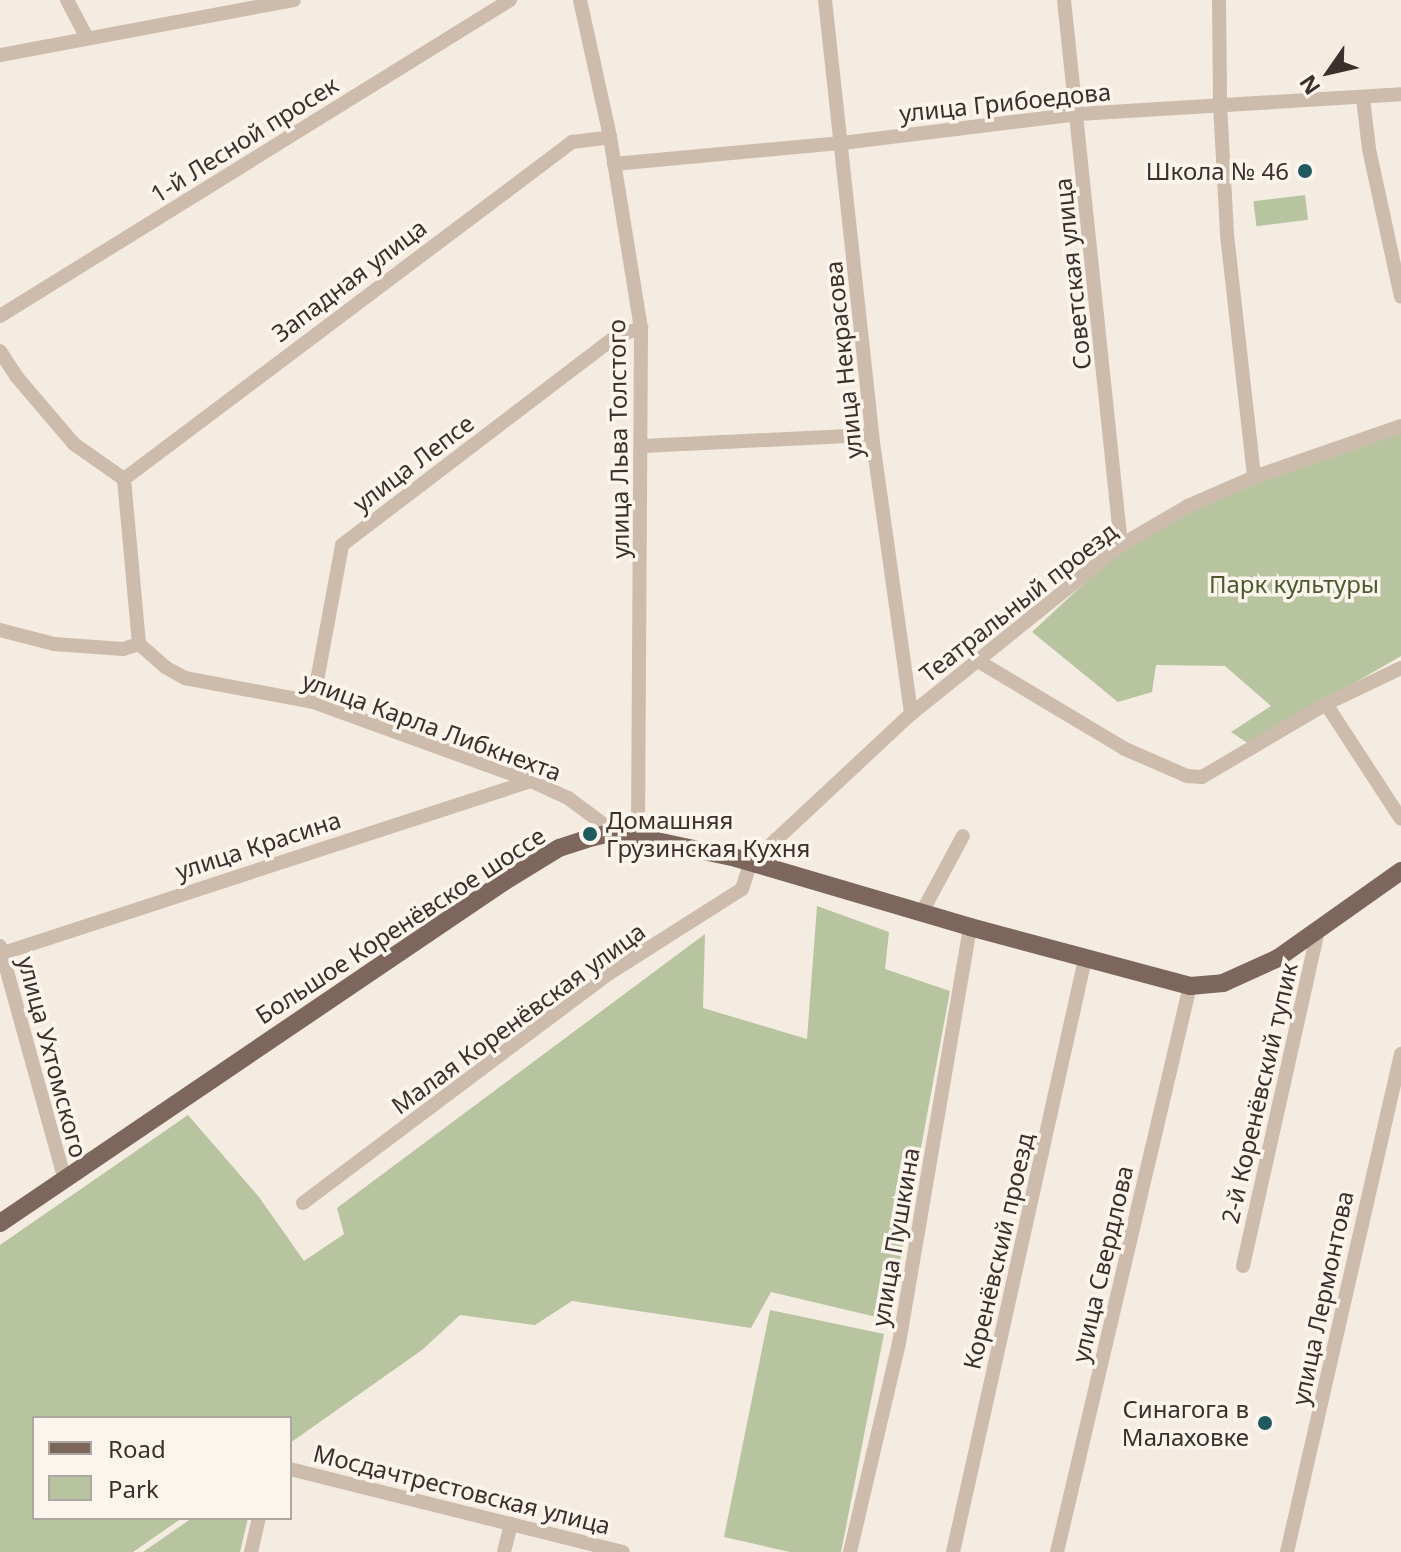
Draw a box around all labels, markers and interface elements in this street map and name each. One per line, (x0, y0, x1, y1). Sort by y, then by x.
north arrow (1289, 32, 1369, 112)
street label: 1-й Лесной просек (145, 70, 343, 208)
text: N (1292, 70, 1327, 101)
street label: улица Грибоедова (898, 77, 1112, 127)
place label: Школа № 46 (1146, 157, 1289, 185)
marker: Школа № 46 (1296, 162, 1314, 180)
street label: Советская улица (1048, 177, 1096, 371)
street label: Западная улица (266, 213, 432, 347)
street label: улица Некрасова (818, 260, 868, 460)
street label: улица Льва Толстого (602, 319, 634, 559)
street label: улица Лепсе (347, 408, 479, 518)
street label: Театральный проезд (914, 516, 1122, 688)
park label: Парк культуры (1209, 570, 1379, 598)
street label: улица Карла Либкнехта (299, 666, 565, 786)
street label: улица Красина (172, 805, 344, 885)
place label: Домашняя Грузинская Кухня (606, 806, 810, 862)
street label: Большое Коренёвское шоссе (250, 821, 550, 1029)
marker: Домашняя Грузинская Кухня (581, 825, 599, 843)
street label: Малая Коренёвская улица (386, 916, 650, 1120)
street label: улица Ухтомского (12, 953, 94, 1161)
street label: 2-й Коренёвский тупик (1215, 960, 1303, 1226)
street label: Коренёвский проезд (957, 1130, 1039, 1372)
street label: улица Пушкина (865, 1145, 925, 1329)
street label: улица Свердлова (1065, 1163, 1139, 1365)
street label: улица Лермонтова (1285, 1188, 1359, 1408)
place label: Синагога в Малаховке (1122, 1395, 1249, 1451)
marker: Синагога в Малаховке (1256, 1414, 1274, 1432)
legend (32, 1416, 292, 1520)
text: Road (108, 1432, 166, 1465)
street label: Мосдачтрестовская улица (311, 1438, 613, 1540)
text: Park (108, 1472, 159, 1505)

